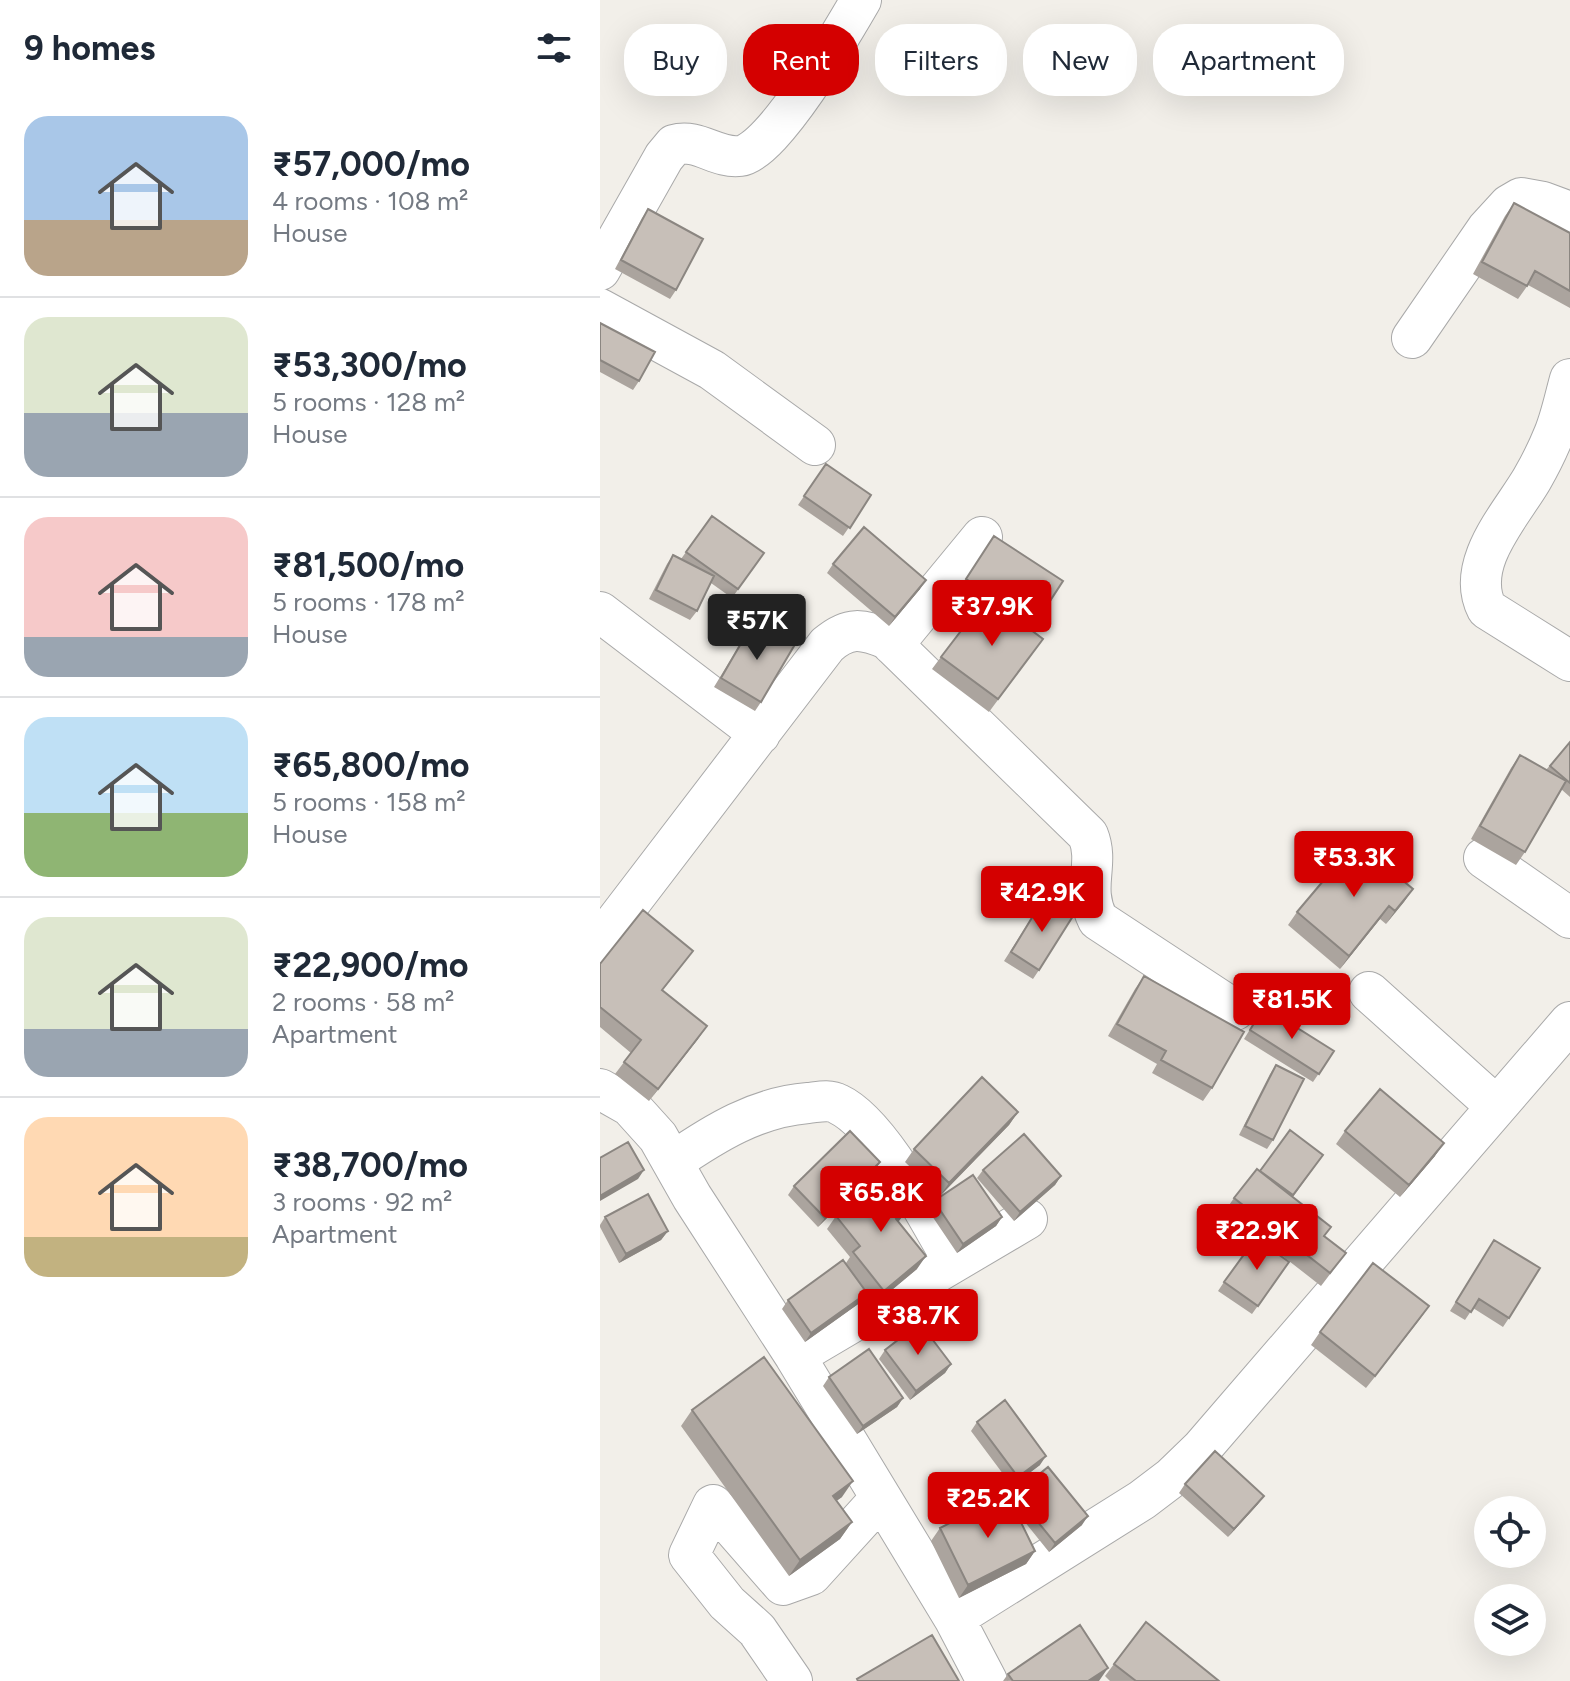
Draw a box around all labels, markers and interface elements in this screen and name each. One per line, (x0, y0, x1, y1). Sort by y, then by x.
chip: Buy (624, 24, 727, 96)
chip: Rent (743, 24, 859, 96)
chip: Filters (875, 24, 1007, 96)
chip: New (1023, 24, 1137, 96)
chip: Apartment (1153, 24, 1344, 96)
icon: filters (532, 26, 576, 70)
text: 9 homes (24, 28, 155, 69)
text: ₹57,000/mo (272, 144, 470, 185)
icon: home (88, 148, 184, 244)
text: 4 rooms · 108 m² (272, 185, 469, 217)
text: House (272, 217, 347, 249)
text: ₹53,300/mo (272, 345, 467, 386)
icon: home (88, 349, 184, 445)
text: 5 rooms · 128 m² (272, 386, 465, 418)
text: House (272, 418, 347, 450)
text: ₹81,500/mo (272, 545, 464, 586)
icon: home (88, 549, 184, 645)
pin: ₹37.9K (927, 580, 1057, 648)
text: 5 rooms · 178 m² (272, 586, 465, 618)
text: ₹37.9K (950, 590, 1034, 622)
pin: ₹57K (710, 594, 804, 662)
text: ₹57K (726, 604, 788, 636)
text: House (272, 618, 347, 650)
text: ₹65,800/mo (272, 745, 470, 786)
icon: home (88, 749, 184, 845)
text: 5 rooms · 158 m² (272, 786, 466, 818)
text: House (272, 818, 347, 850)
pin: ₹53.3K (1289, 831, 1419, 899)
text: ₹53.3K (1312, 841, 1396, 873)
pin: ₹42.9K (977, 866, 1107, 934)
text: ₹42.9K (999, 876, 1085, 908)
text: ₹22,900/mo (272, 945, 468, 986)
icon: home (88, 949, 184, 1045)
pin: ₹81.5K (1227, 973, 1357, 1041)
text: ₹81.5K (1251, 983, 1333, 1015)
text: 2 rooms · 58 m² (272, 986, 454, 1018)
text: Apartment (272, 1018, 398, 1050)
text: ₹38,700/mo (272, 1145, 468, 1186)
icon: home (88, 1149, 184, 1245)
pin: ₹65.8K (816, 1166, 946, 1234)
text: ₹65.8K (838, 1176, 924, 1208)
text: 3 rooms · 92 m² (272, 1186, 452, 1218)
pin: ₹22.9K (1192, 1204, 1322, 1272)
text: ₹22.9K (1215, 1214, 1299, 1246)
text: Apartment (272, 1218, 398, 1250)
pin: ₹38.7K (853, 1289, 983, 1357)
text: ₹38.7K (876, 1299, 960, 1331)
pin: ₹25.2K (923, 1472, 1053, 1540)
text: ₹25.2K (946, 1482, 1030, 1514)
map controls (1474, 1496, 1546, 1656)
button: locate (1474, 1496, 1546, 1568)
button: layers (1474, 1584, 1546, 1656)

